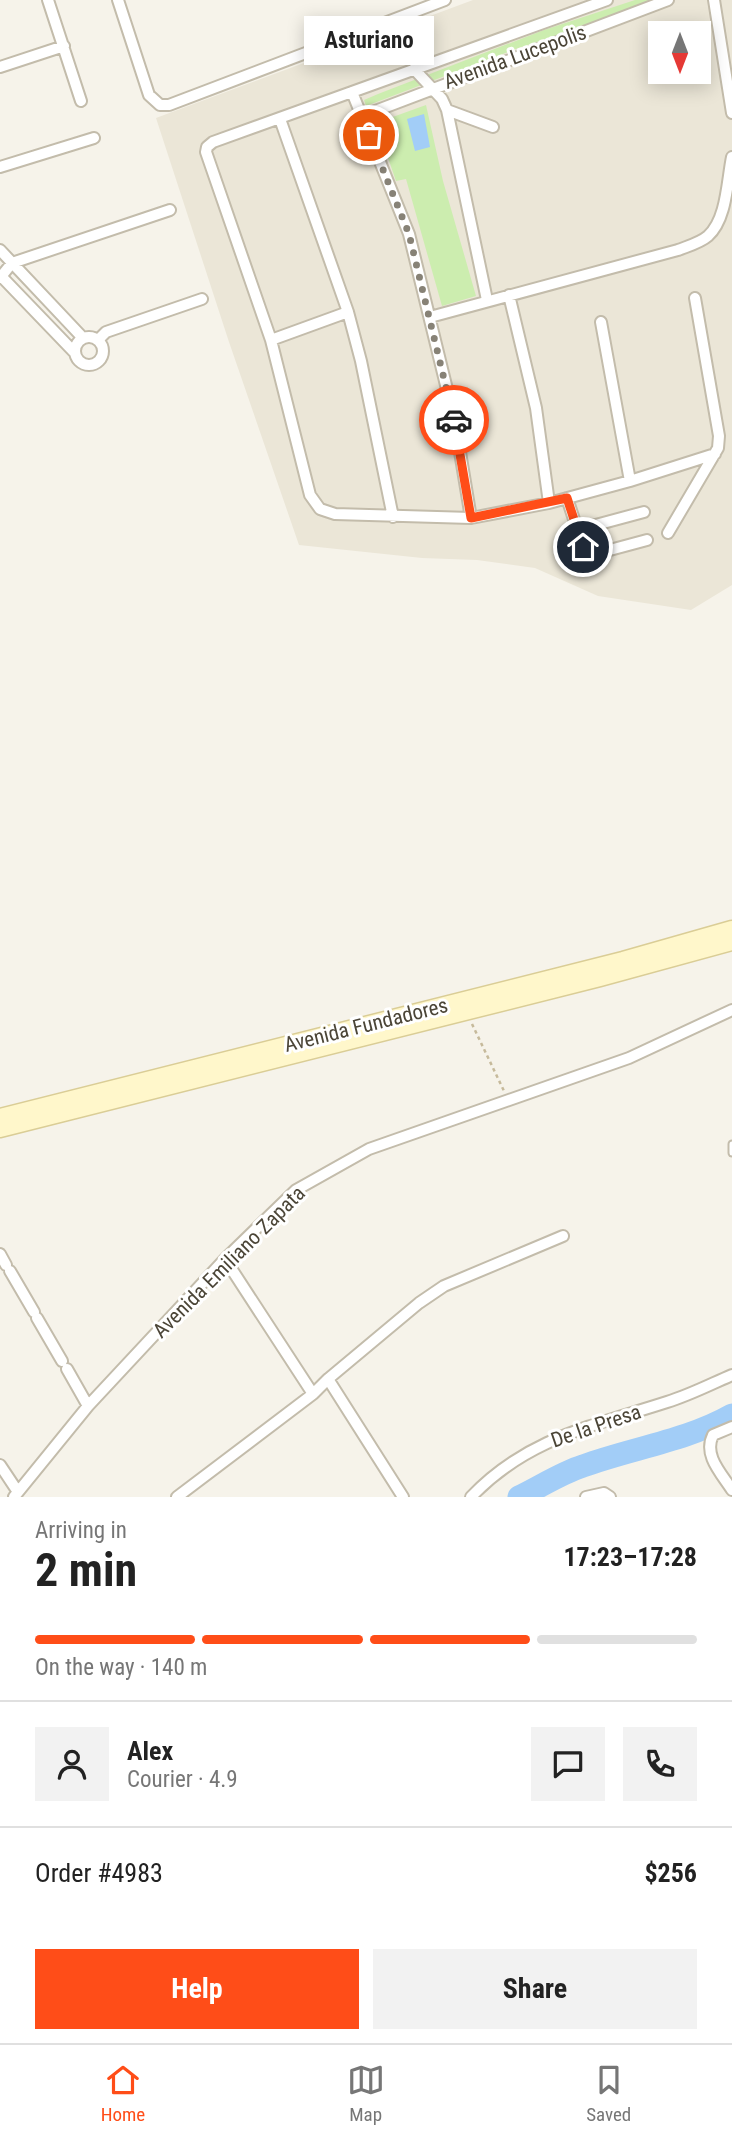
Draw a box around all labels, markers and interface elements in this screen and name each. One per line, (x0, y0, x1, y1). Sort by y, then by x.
callout: Asturiano (304, 16, 434, 65)
street label: Avenida Lucepolis (440, 20, 590, 94)
north arrow (648, 21, 710, 84)
map controls (648, 21, 711, 84)
text: Asturiano (324, 27, 414, 54)
pin (339, 105, 399, 165)
icon: bag (350, 116, 388, 154)
courier (419, 385, 489, 455)
icon: car (435, 401, 473, 439)
pin (553, 517, 613, 577)
icon: home (564, 528, 602, 566)
street label: Avenida Fundadores (282, 993, 450, 1057)
street label: Avenida Emiliano Zapata (148, 1181, 310, 1343)
street label: De la Presa (548, 1399, 644, 1453)
text: Arriving in (35, 1517, 127, 1544)
text: 17:23–17:28 (563, 1542, 697, 1572)
text: 2 min (35, 1543, 137, 1597)
text: On the way · 140 m (35, 1654, 207, 1681)
button: person (35, 1727, 109, 1801)
button: chat (531, 1727, 605, 1801)
button: phone (623, 1727, 697, 1801)
text: Alex (127, 1736, 173, 1766)
text: Courier · 4.9 (127, 1766, 238, 1793)
text: Order #4983 (35, 1858, 163, 1888)
text: $256 (644, 1858, 697, 1888)
button: Help (35, 1949, 359, 2029)
button: Share (373, 1949, 697, 2029)
tab: Home (101, 2061, 145, 2126)
tab: Map (347, 2061, 385, 2126)
tab: Saved (586, 2061, 631, 2126)

